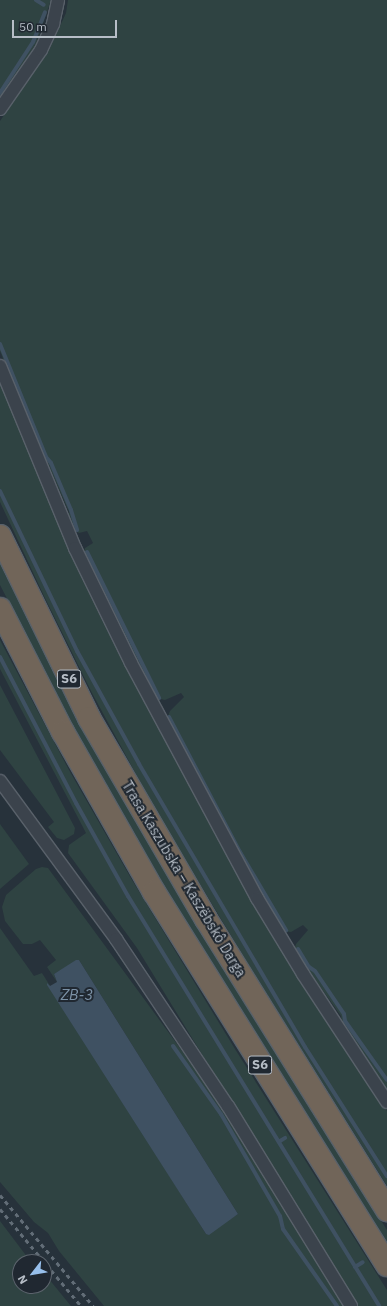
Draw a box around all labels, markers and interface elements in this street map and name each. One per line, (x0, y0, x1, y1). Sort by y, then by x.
scale bar (14, 12, 119, 38)
text: 50 m (19, 19, 47, 34)
road number: S6 (57, 668, 81, 690)
street label: Trasa Kaszubska – Kaszëbskô Darga (119, 778, 249, 980)
water label: ZB-3 (61, 986, 93, 1004)
road number: S6 (248, 1054, 272, 1076)
north arrow (12, 1254, 52, 1294)
text: N (15, 1273, 31, 1287)

